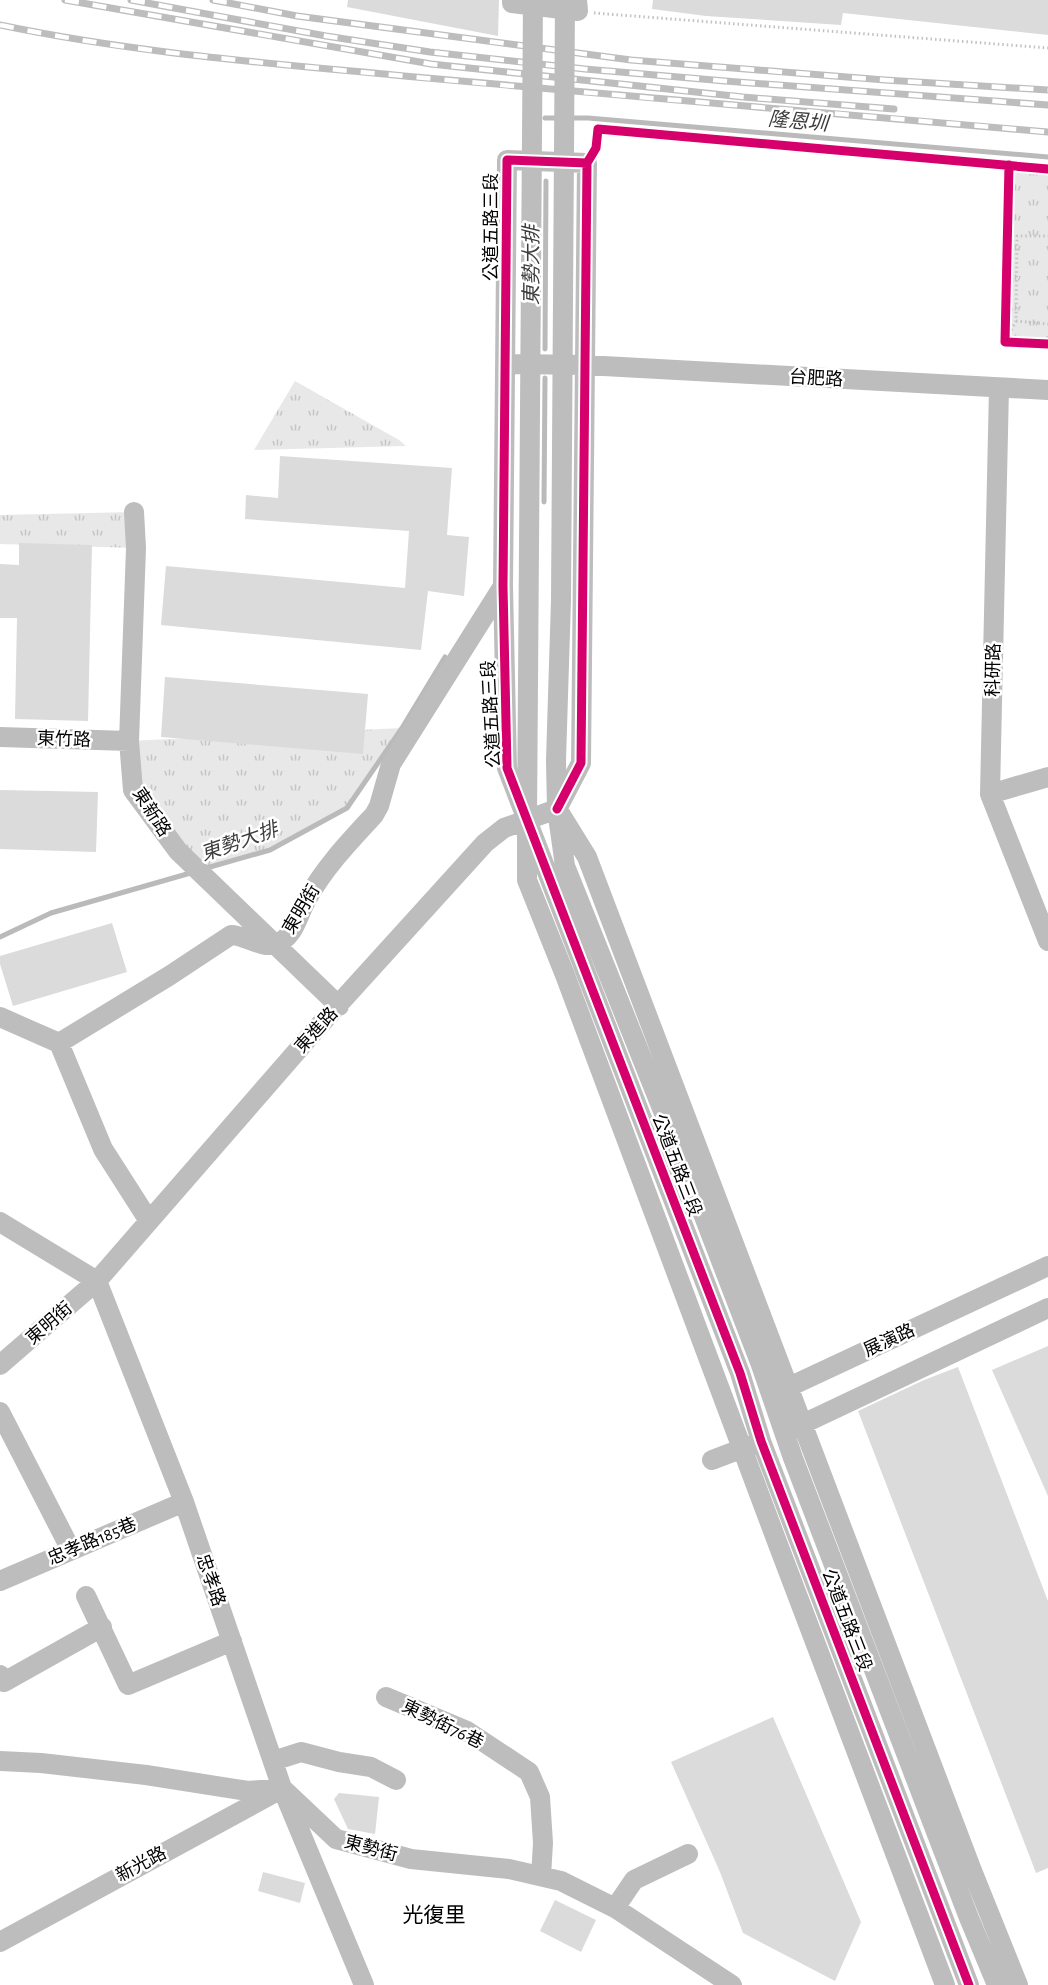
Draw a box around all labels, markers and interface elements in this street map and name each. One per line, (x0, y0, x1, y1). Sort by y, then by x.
water label: 隆恩圳 (767, 108, 832, 135)
street label: 公道五路三段 (481, 173, 501, 281)
water label: 東勢大排 (521, 222, 542, 305)
street label: 台肥路 (789, 367, 843, 389)
street label: 科研路 (983, 643, 1003, 697)
street label: 公道五路三段 (478, 660, 504, 768)
street label: 東竹路 (37, 728, 91, 750)
street label: 東新路 (129, 784, 175, 840)
water label: 東勢大排 (198, 818, 283, 864)
street label: 東明街 (279, 881, 323, 937)
street label: 東進路 (291, 1003, 341, 1057)
street label: 公道五路三段 (648, 1111, 706, 1219)
street label: 東明街 (22, 1298, 76, 1348)
street label: 展演路 (860, 1320, 918, 1360)
street label: 忠孝路185巷 (45, 1513, 139, 1569)
street label: 忠孝路 (193, 1551, 229, 1609)
street label: 公道五路三段 (818, 1566, 876, 1674)
street label: 東勢街76巷 (399, 1696, 487, 1752)
street label: 東勢街 (342, 1831, 400, 1865)
street label: 新光路 (112, 1842, 170, 1886)
district label: 光復里 (403, 1904, 466, 1926)

